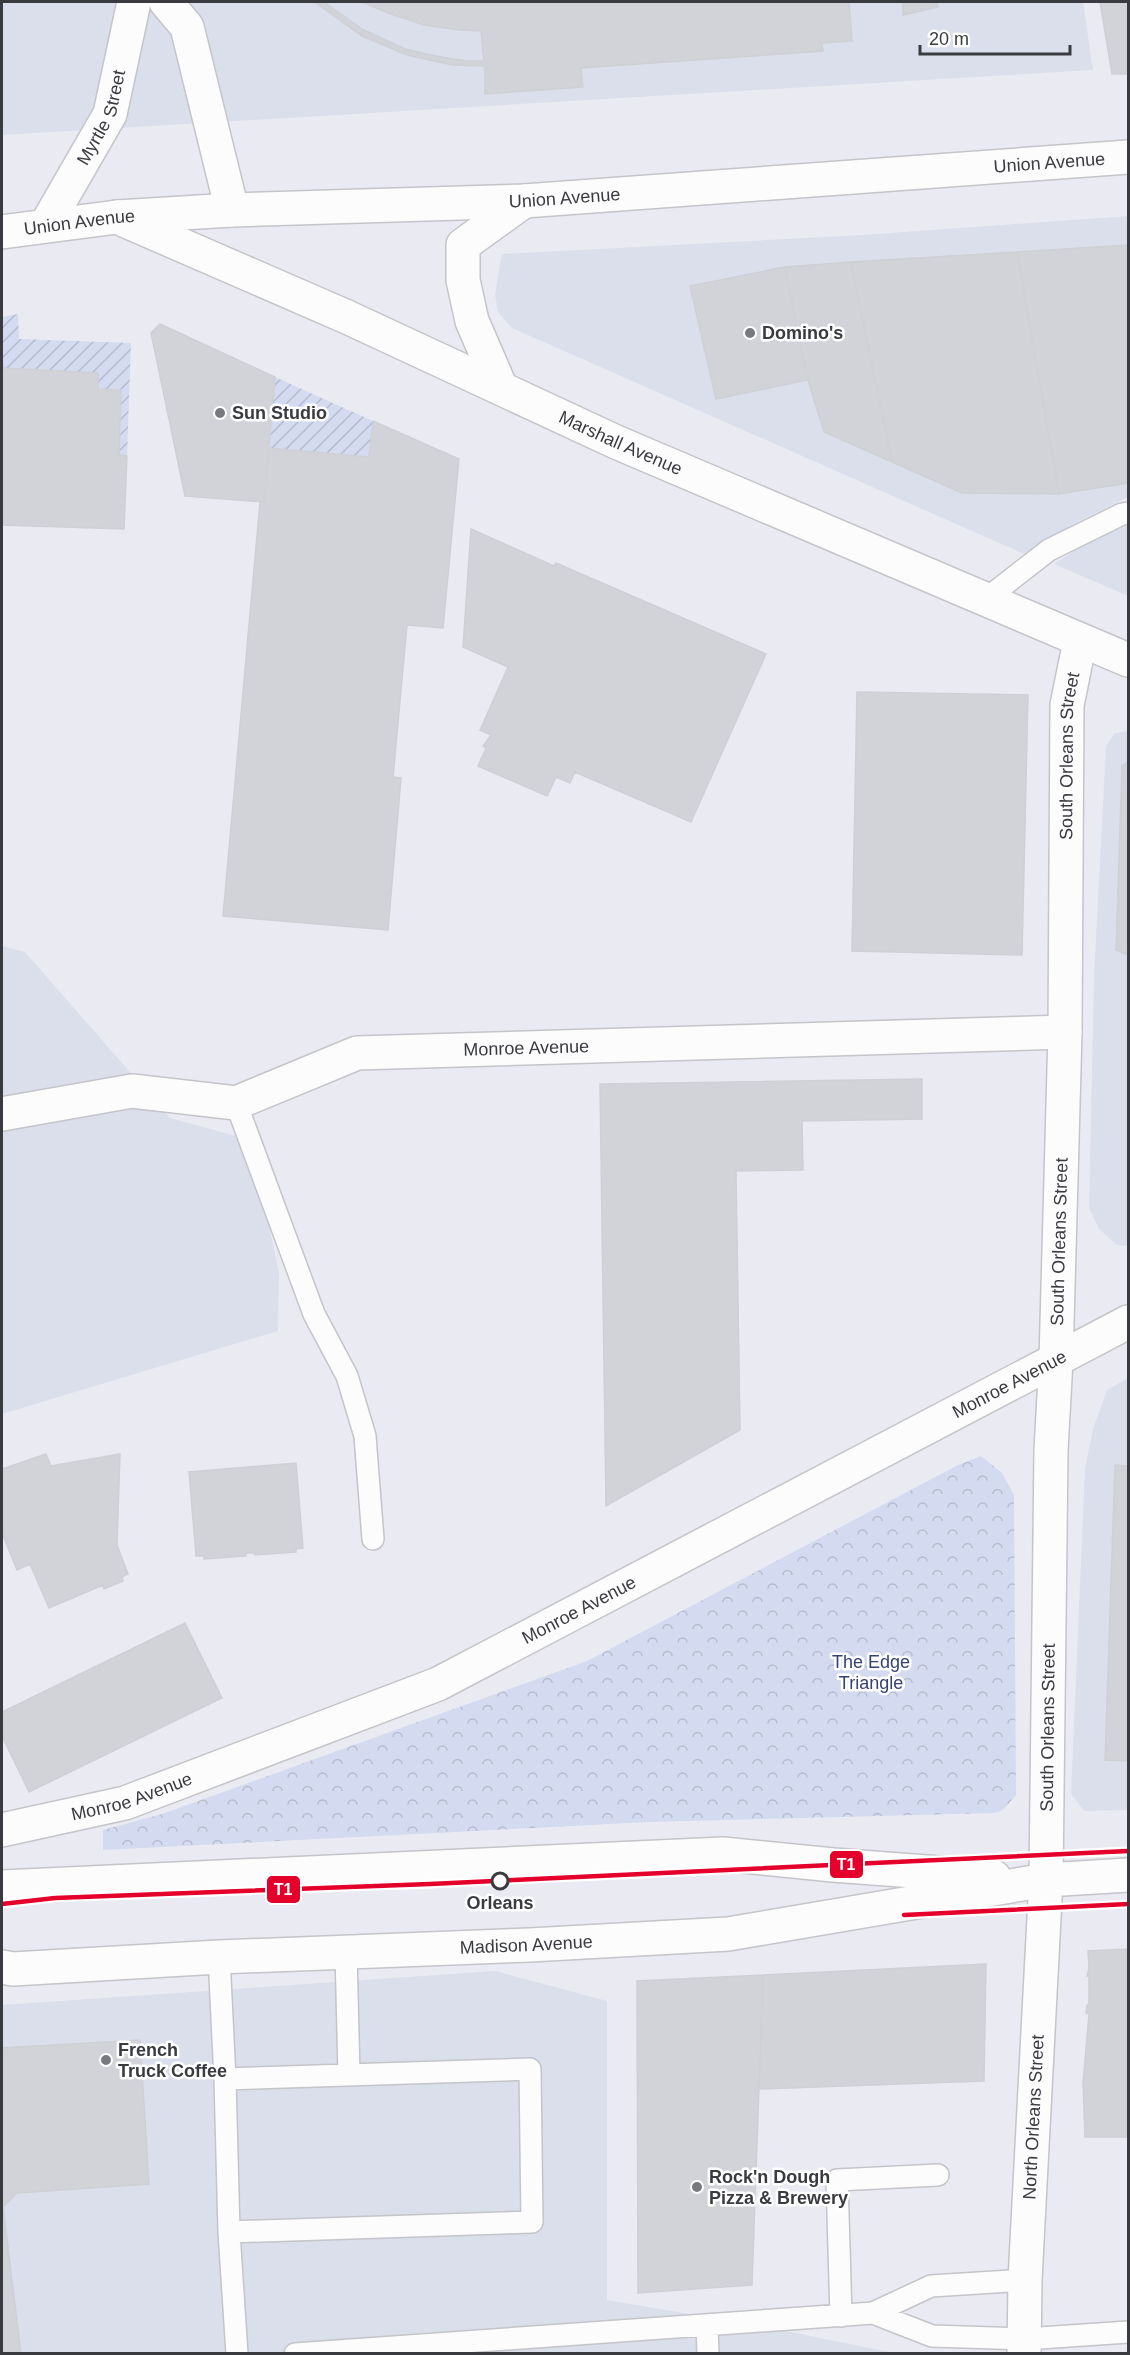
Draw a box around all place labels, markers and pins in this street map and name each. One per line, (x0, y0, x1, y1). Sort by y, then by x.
place label: Domino's (762, 323, 843, 343)
marker: Domino's (743, 326, 757, 340)
place label: Sun Studio (232, 403, 327, 423)
marker: Sun Studio (213, 406, 227, 420)
marker: Orleans (491, 1872, 509, 1890)
place label: Orleans (466, 1893, 534, 1913)
place label: French Truck Coffee (118, 2040, 227, 2081)
marker: French Truck Coffee (99, 2053, 113, 2067)
place label: Rock'n Dough Pizza & Brewery (709, 2167, 848, 2208)
marker: Rock'n Dough Pizza & Brewery (690, 2180, 704, 2194)

